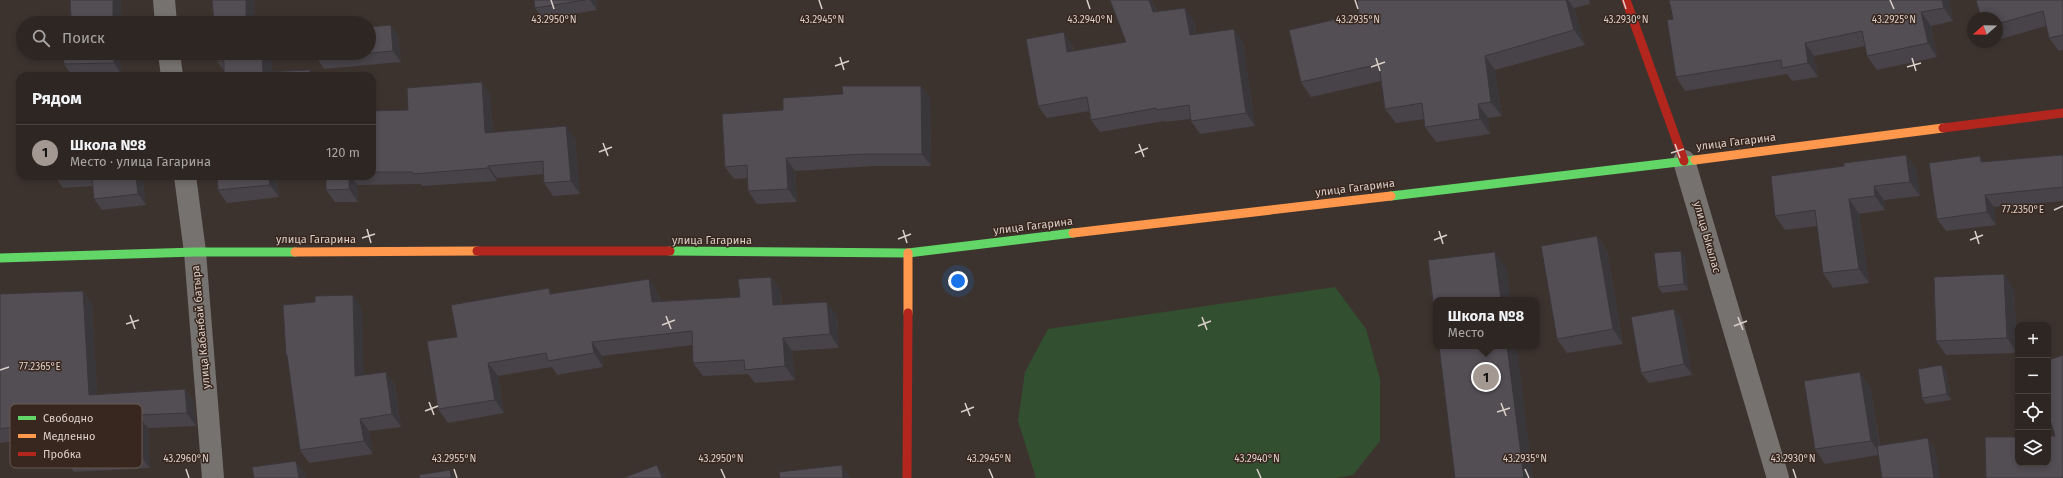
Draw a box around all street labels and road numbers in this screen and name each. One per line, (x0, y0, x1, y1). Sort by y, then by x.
street label: улица Гагарина (1696, 131, 1776, 153)
street label: улица Гагарина (1315, 177, 1395, 199)
street label: улица Ыкылас (1691, 200, 1723, 274)
street label: улица Гагарина (993, 215, 1073, 237)
street label: улица Гагарина (276, 233, 356, 246)
street label: улица Гагарина (672, 234, 752, 247)
street label: улица Кабанбай батыра (189, 265, 213, 389)

